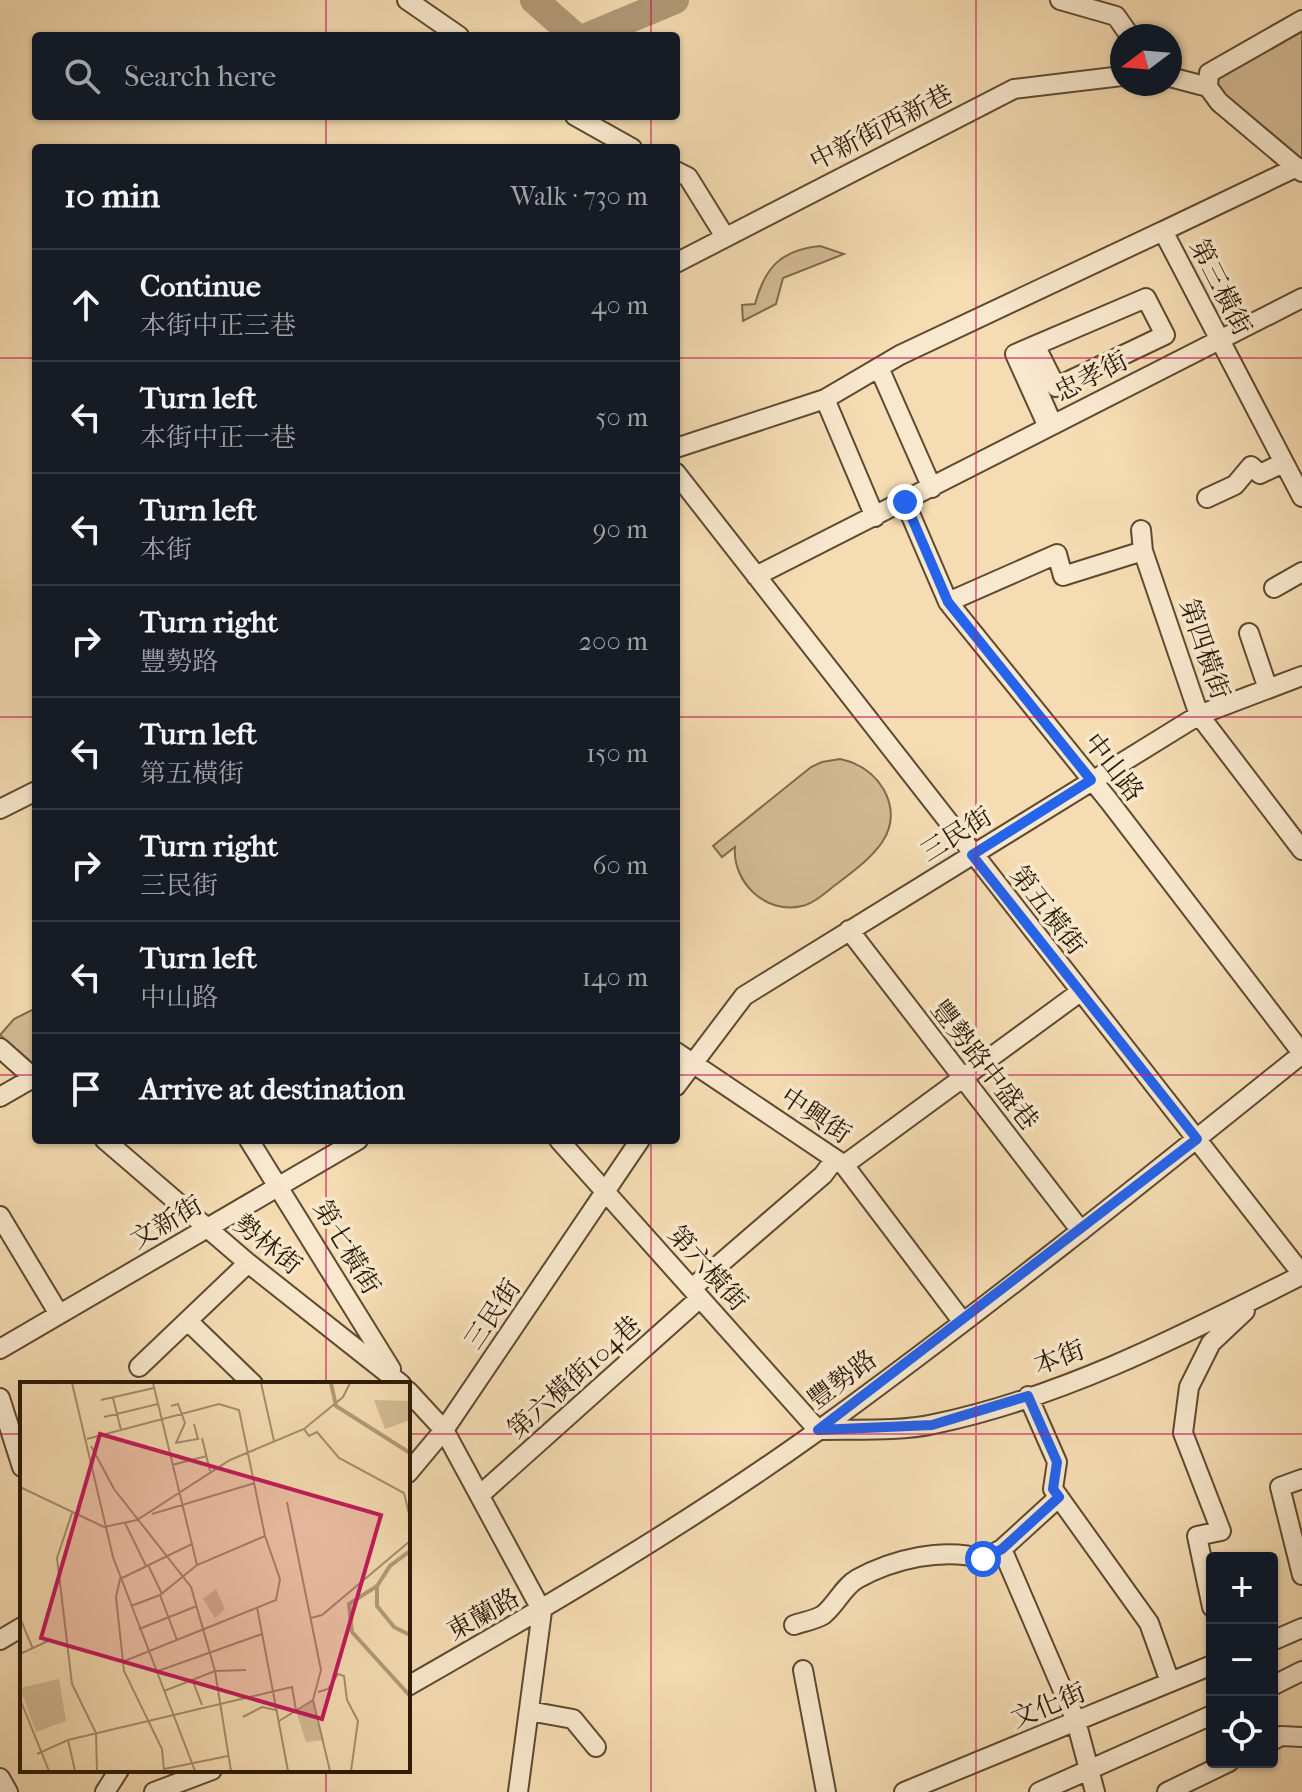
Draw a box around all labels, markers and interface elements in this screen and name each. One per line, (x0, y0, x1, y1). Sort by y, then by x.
north arrow (1110, 24, 1182, 96)
search box (32, 32, 680, 120)
icon: search (60, 54, 104, 98)
text: Search here (124, 59, 276, 94)
street label: 中新街西新巷 (805, 78, 958, 177)
text: 10 min (64, 176, 160, 216)
text: Walk · 730 m (510, 181, 648, 212)
street label: 第三橫街 (1183, 234, 1258, 341)
text: Continue (140, 269, 261, 304)
icon: ahead (64, 283, 108, 327)
text: 40 m (591, 290, 648, 321)
text: 本街中正三巷 (140, 310, 296, 341)
street label: 忠孝街 (1049, 345, 1133, 408)
text: Turn left (140, 381, 257, 416)
icon: left (64, 395, 108, 439)
text: 50 m (595, 402, 648, 433)
text: 本街中正一巷 (140, 422, 296, 453)
route end (887, 484, 923, 520)
text: Turn left (140, 493, 257, 528)
icon: left (64, 507, 108, 551)
text: 90 m (593, 514, 648, 545)
text: 本街 (140, 534, 192, 565)
street label: 第四橫街 (1173, 595, 1236, 703)
text: Turn right (140, 605, 278, 640)
icon: right (64, 619, 108, 663)
text: 200 m (579, 626, 648, 657)
text: 豐勢路 (140, 646, 218, 677)
text: Turn left (140, 717, 257, 752)
street label: 中山路 (1077, 727, 1150, 808)
icon: left (64, 731, 108, 775)
text: 150 m (586, 738, 648, 769)
text: 第五橫街 (140, 758, 244, 789)
street label: 三民街 (915, 801, 998, 868)
text: Turn right (140, 829, 278, 864)
icon: right (64, 843, 108, 887)
text: 60 m (592, 850, 648, 881)
street label: 第五橫街 (1003, 860, 1092, 961)
text: 三民街 (140, 870, 218, 901)
text: Turn left (140, 941, 257, 976)
icon: left (64, 955, 108, 999)
text: 140 m (582, 962, 648, 993)
text: 中山路 (140, 982, 218, 1013)
street label: 豐勢路中盛巷 (924, 994, 1045, 1136)
icon: arrive (64, 1067, 108, 1111)
text: Arrive at destination (140, 1072, 405, 1107)
street label: 中興街 (775, 1081, 857, 1150)
street label: 文新街 (125, 1190, 208, 1255)
street label: 第七橫街 (306, 1195, 387, 1300)
street label: 勢林街 (228, 1208, 308, 1281)
street label: 第六橫街 (661, 1219, 754, 1317)
street label: 三民街 (458, 1273, 527, 1355)
street label: 第六橫街104巷 (501, 1309, 647, 1445)
street label: 本街 (1029, 1334, 1089, 1381)
street label: 豐勢路 (802, 1344, 883, 1415)
inset map (20, 1382, 410, 1772)
route start (965, 1541, 1001, 1577)
map controls (1206, 1552, 1278, 1768)
button: + (1206, 1552, 1278, 1624)
street label: 東蘭路 (442, 1582, 525, 1647)
button: − (1206, 1624, 1278, 1696)
street label: 文化街 (1006, 1676, 1090, 1734)
button: locate (1206, 1696, 1278, 1768)

